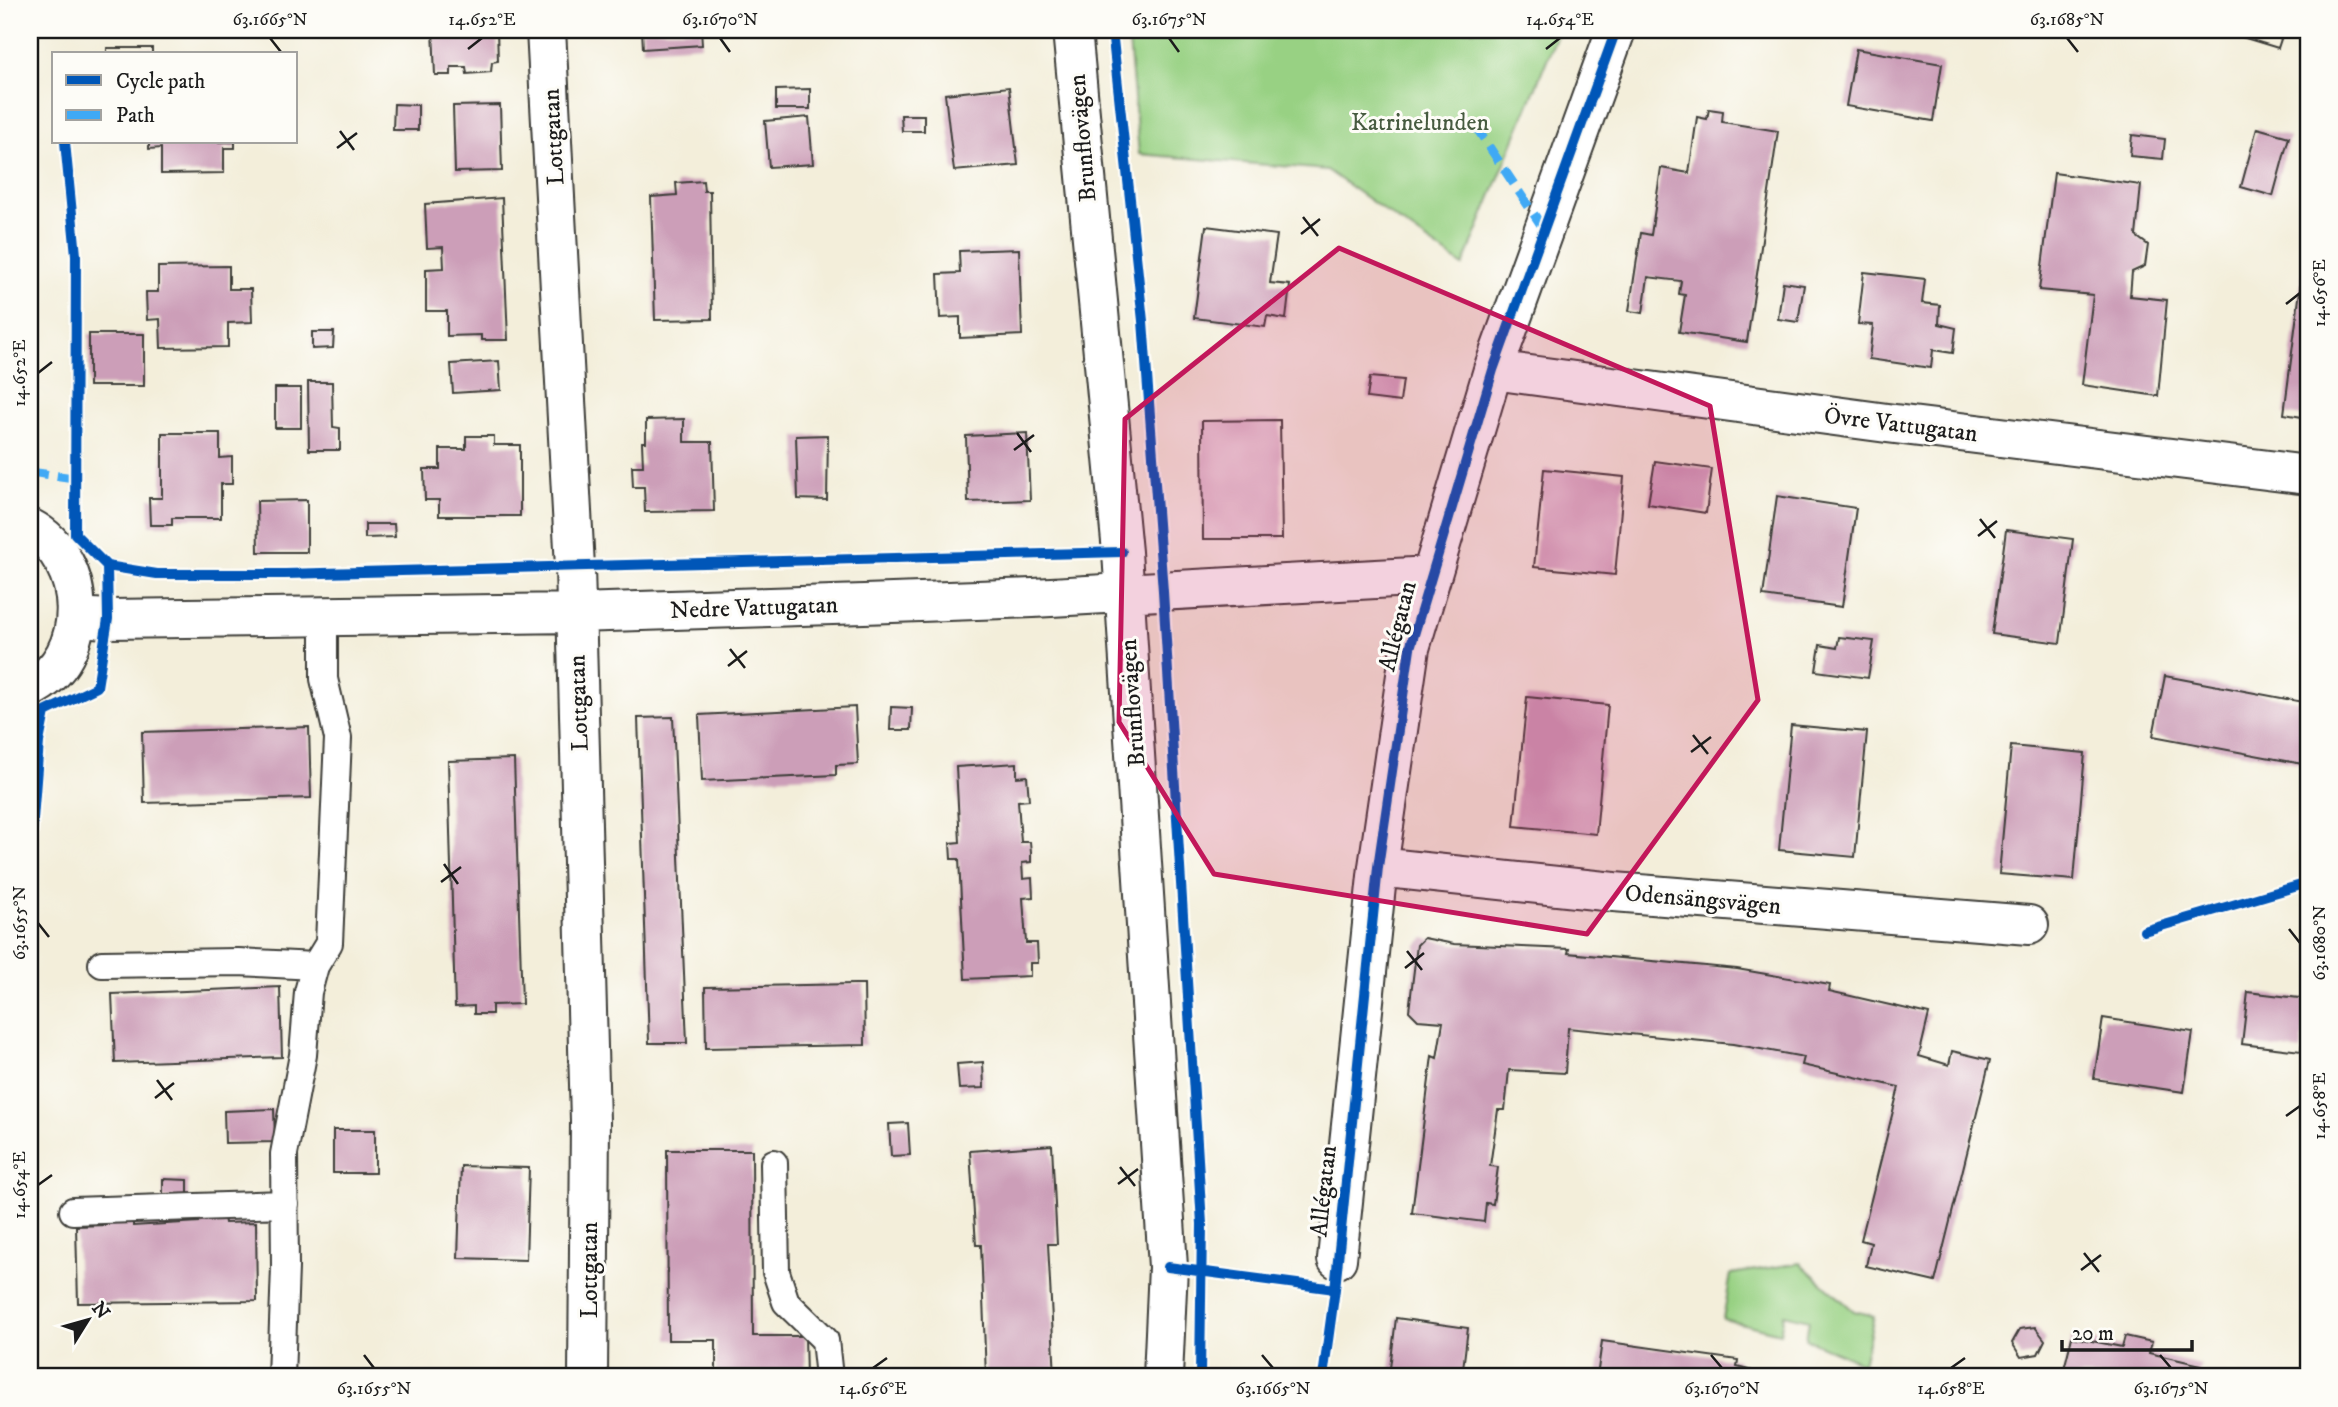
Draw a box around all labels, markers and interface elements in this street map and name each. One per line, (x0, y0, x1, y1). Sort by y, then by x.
text: 63.1665°N (232, 9, 308, 31)
text: 14.652°E (448, 9, 516, 31)
text: 63.1670°N (682, 9, 758, 31)
text: 63.1675°N (1131, 9, 1207, 31)
text: 14.654°E (1526, 9, 1594, 31)
text: 63.1685°N (2030, 9, 2105, 31)
legend (52, 52, 298, 144)
text: Cycle path (116, 69, 205, 95)
street label: Brunflovägen (1062, 72, 1104, 203)
street label: Lottgatan (536, 87, 572, 186)
text: Path (116, 103, 155, 129)
park label: Katrinelunden (1351, 108, 1489, 138)
text: 14.656°E (2309, 259, 2331, 327)
text: 14.652°E (9, 339, 31, 407)
street label: Övre Vattugatan (1822, 401, 1980, 449)
street label: Allégatan (1372, 578, 1424, 674)
street label: Nedre Vattugatan (669, 590, 839, 626)
street label: Brunflovägen (1114, 637, 1152, 768)
street label: Lottgatan (562, 654, 596, 752)
street label: Odensängsvägen (1623, 878, 1783, 922)
text: 63.1655°N (9, 885, 31, 960)
text: 63.1680°N (2309, 905, 2331, 981)
text: 14.658°E (2309, 1072, 2331, 1140)
street label: Allégatan (1304, 1143, 1344, 1238)
text: 14.654°E (9, 1151, 31, 1219)
street label: Lottgatan (575, 1221, 605, 1318)
north arrow (52, 1284, 122, 1354)
text: N (86, 1298, 114, 1324)
scale bar (2062, 1309, 2191, 1353)
text: 20 m (2072, 1321, 2114, 1347)
text: 63.1655°N (337, 1378, 412, 1400)
text: 14.656°E (839, 1378, 907, 1400)
text: 63.1665°N (1235, 1378, 1311, 1400)
text: 63.1670°N (1684, 1378, 1760, 1400)
text: 14.658°E (1917, 1378, 1985, 1400)
text: 63.1675°N (2133, 1378, 2209, 1400)

